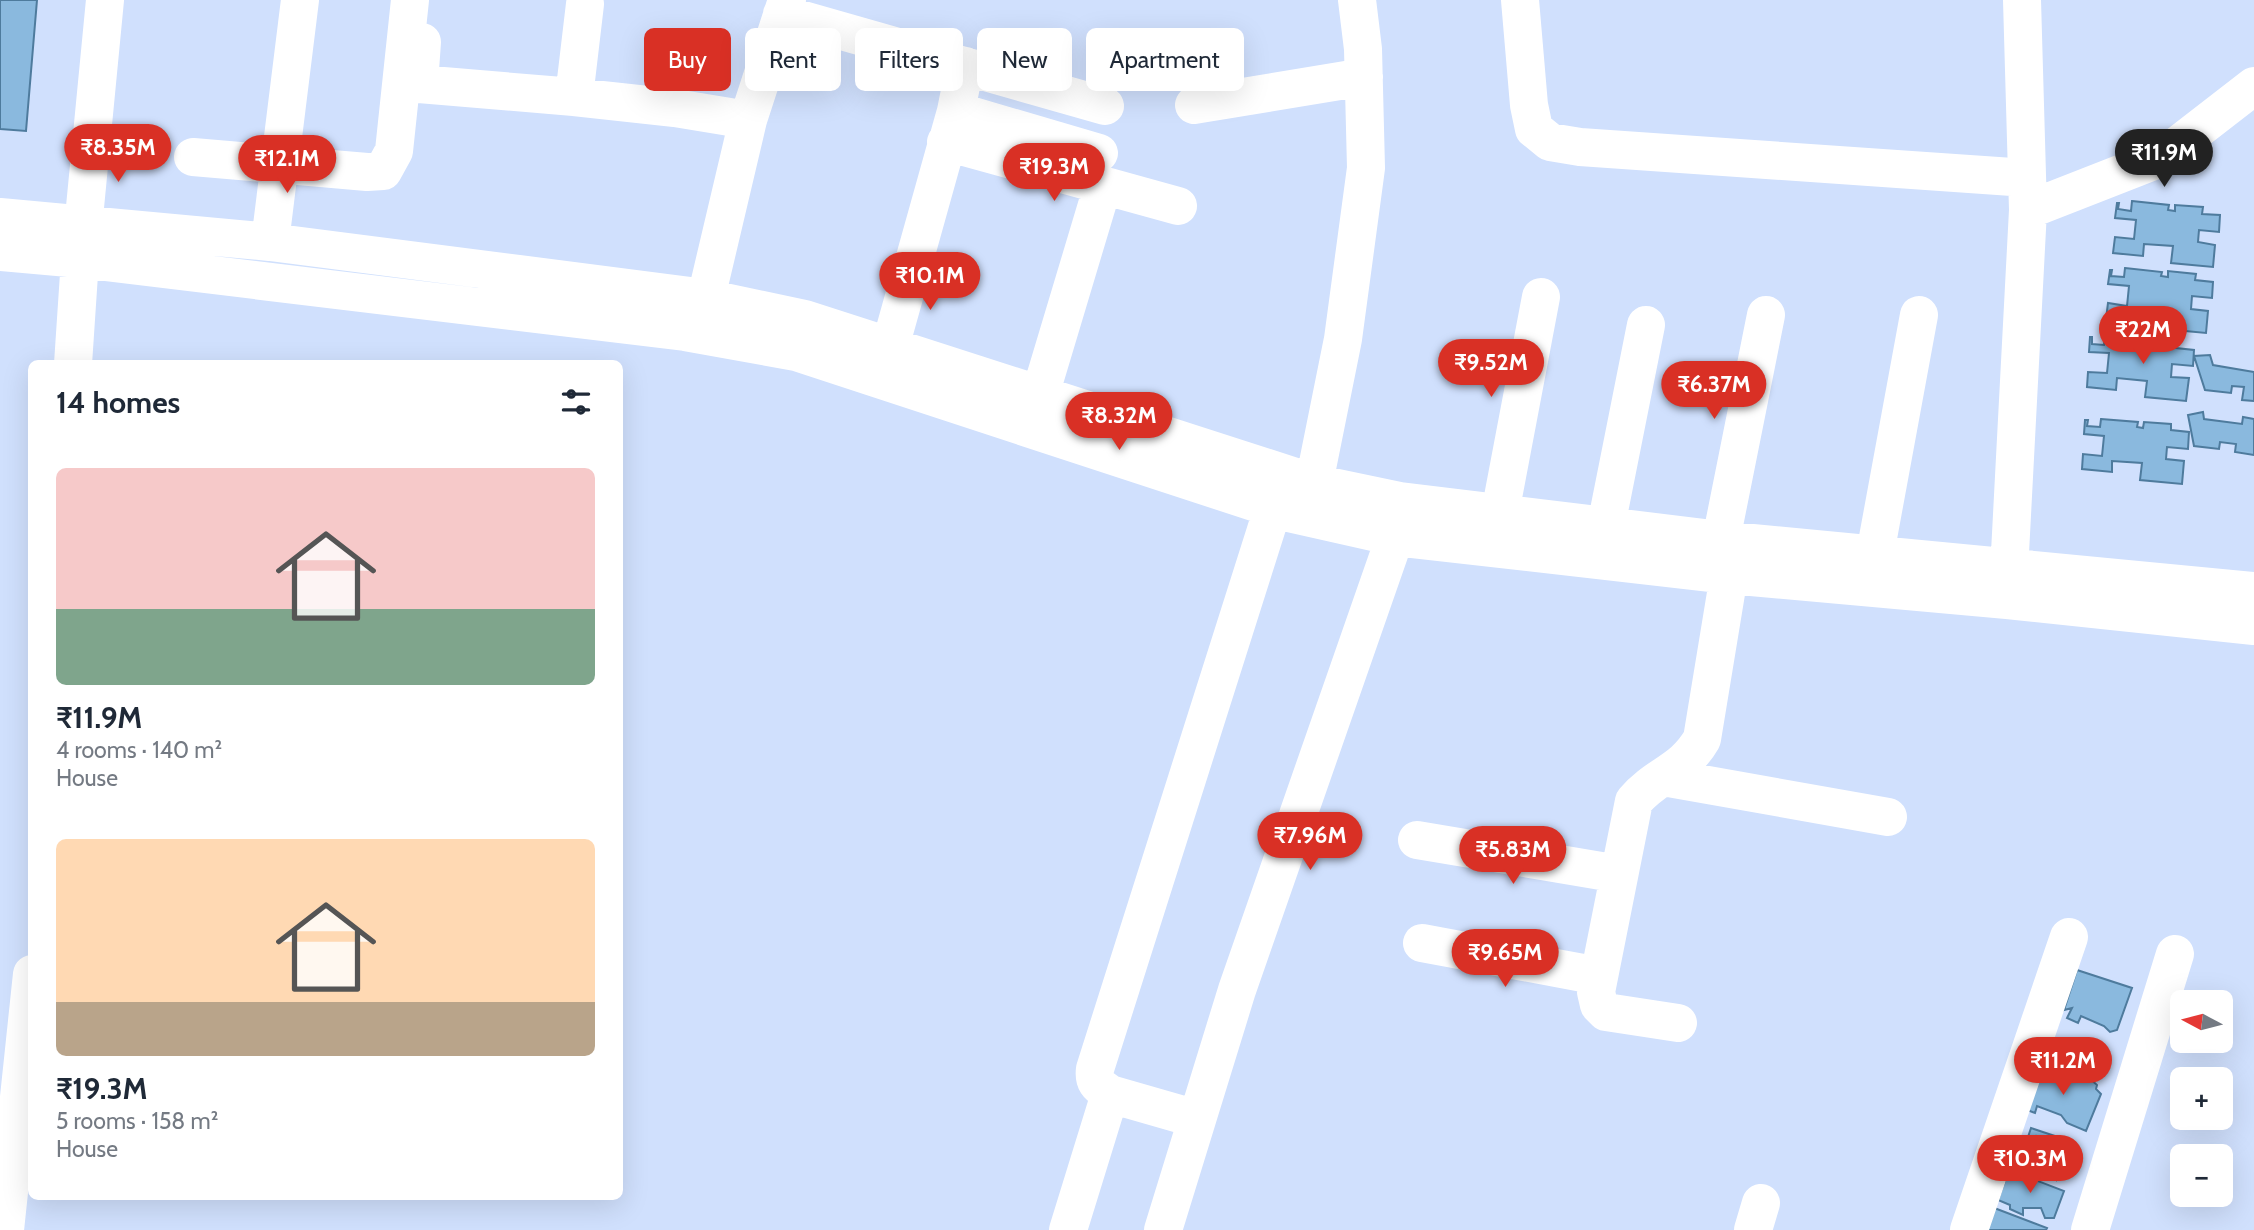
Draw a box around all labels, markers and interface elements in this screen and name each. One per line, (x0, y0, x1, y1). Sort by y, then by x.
chip: Buy (644, 28, 731, 91)
chip: Rent (745, 28, 841, 91)
chip: Filters (855, 28, 963, 91)
chip: New (977, 28, 1072, 91)
chip: Apartment (1086, 28, 1244, 91)
pin: ₹8.35M (61, 124, 175, 184)
pin: ₹11.9M (2107, 130, 2221, 189)
text: ₹8.35M (80, 133, 156, 161)
pin: ₹12.1M (230, 136, 344, 195)
text: ₹11.9M (2131, 138, 2197, 166)
text: ₹12.1M (254, 144, 320, 172)
pin: ₹19.3M (997, 144, 1111, 203)
text: ₹19.3M (1019, 152, 1089, 180)
pin: ₹10.1M (873, 252, 987, 312)
text: ₹10.1M (895, 261, 965, 289)
pin: ₹22M (2102, 306, 2184, 366)
text: ₹22M (2115, 315, 2171, 343)
pin: ₹9.52M (1434, 340, 1548, 399)
text: ₹9.52M (1454, 348, 1528, 376)
pin: ₹6.37M (1657, 362, 1771, 421)
text: ₹6.37M (1677, 370, 1751, 398)
icon: filters (557, 383, 595, 421)
text: 14 homes (56, 384, 180, 421)
pin: ₹8.32M (1062, 392, 1176, 452)
text: ₹8.32M (1081, 401, 1157, 429)
icon: home (263, 513, 389, 639)
text: ₹11.9M (56, 699, 142, 736)
text: 4 rooms · 140 m² (56, 736, 222, 764)
text: House (56, 764, 118, 792)
pin: ₹7.96M (1253, 812, 1367, 872)
text: ₹7.96M (1273, 821, 1347, 849)
pin: ₹5.83M (1456, 826, 1570, 886)
text: ₹5.83M (1475, 835, 1551, 863)
icon: home (263, 884, 389, 1010)
pin: ₹9.65M (1448, 930, 1562, 989)
text: ₹9.65M (1468, 938, 1542, 966)
north arrow (2170, 990, 2233, 1054)
map controls (2170, 990, 2233, 1207)
pin: ₹11.2M (2006, 1038, 2120, 1097)
text: ₹11.2M (2030, 1046, 2096, 1074)
button: + (2170, 1067, 2233, 1130)
text: ₹19.3M (56, 1070, 148, 1107)
text: 5 rooms · 158 m² (56, 1107, 218, 1135)
text: House (56, 1135, 118, 1163)
pin: ₹10.3M (1973, 1136, 2087, 1195)
text: ₹10.3M (1993, 1144, 2067, 1172)
button: − (2170, 1144, 2233, 1207)

